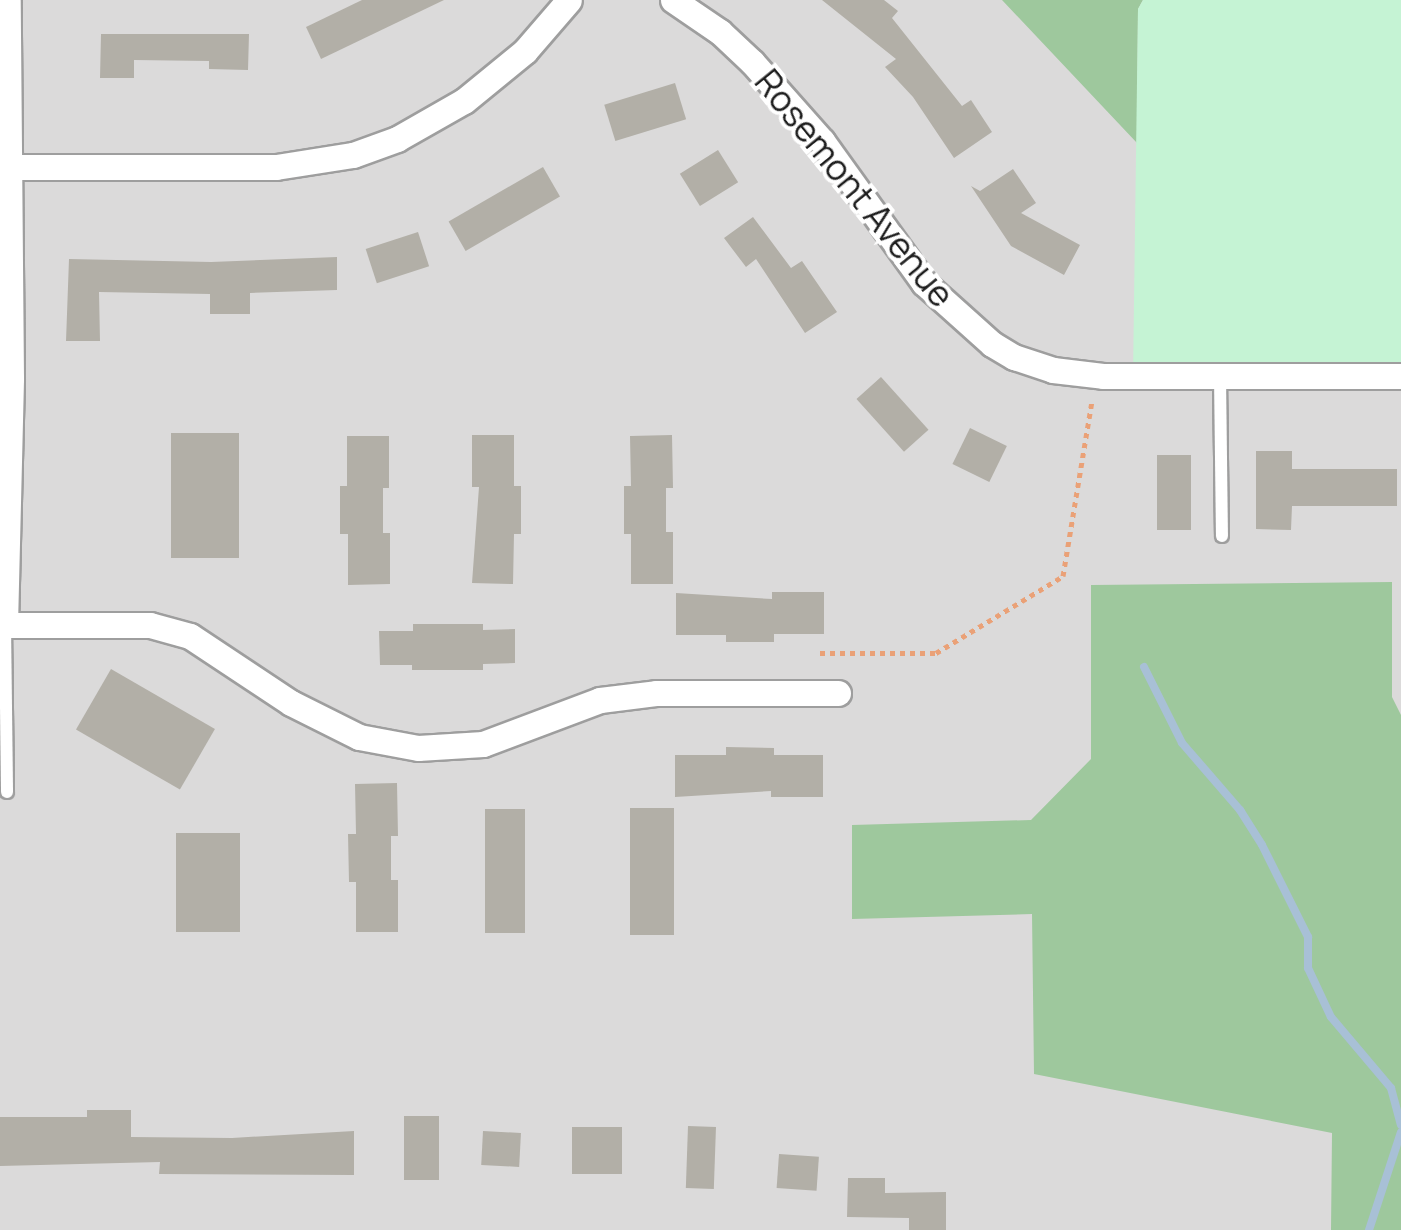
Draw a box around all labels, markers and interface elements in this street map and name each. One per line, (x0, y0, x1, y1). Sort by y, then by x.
street label: Rosemont Avenue (747, 61, 963, 315)

